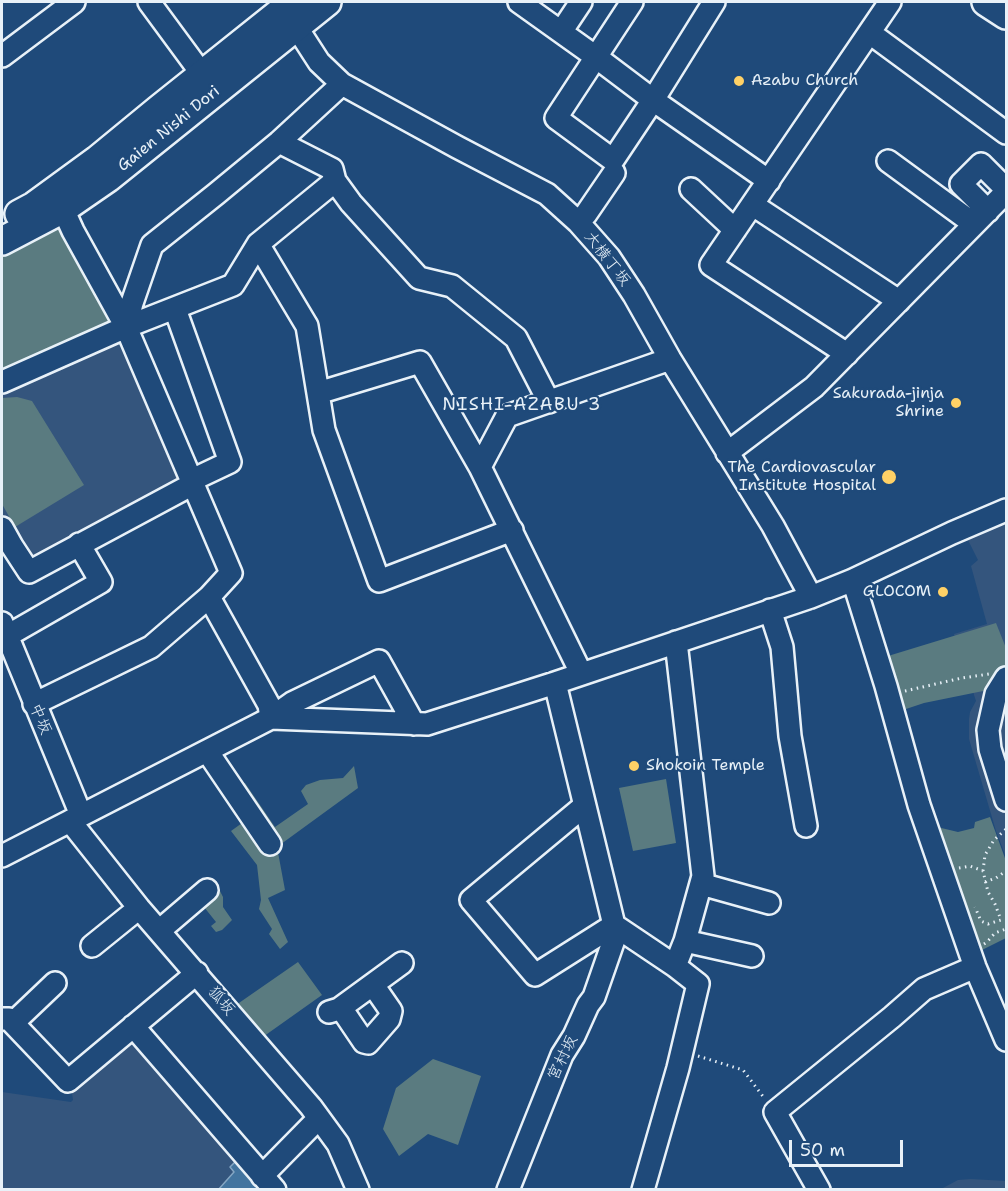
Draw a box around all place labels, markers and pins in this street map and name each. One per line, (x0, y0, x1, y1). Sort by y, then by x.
place label: Azabu Church (751, 71, 858, 91)
marker: Azabu Church (732, 74, 746, 88)
place label: Sakurada-jinja Shrine (833, 384, 944, 422)
marker: Sakurada-jinja Shrine (949, 396, 963, 410)
place label: The Cardiovascular Institute Hospital (728, 458, 876, 496)
marker: The Cardiovascular Institute Hospital (880, 468, 898, 486)
place label: GLOCOM (863, 582, 931, 602)
marker: GLOCOM (936, 585, 950, 599)
place label: Shokoin Temple (646, 756, 765, 776)
marker: Shokoin Temple (627, 759, 641, 773)

